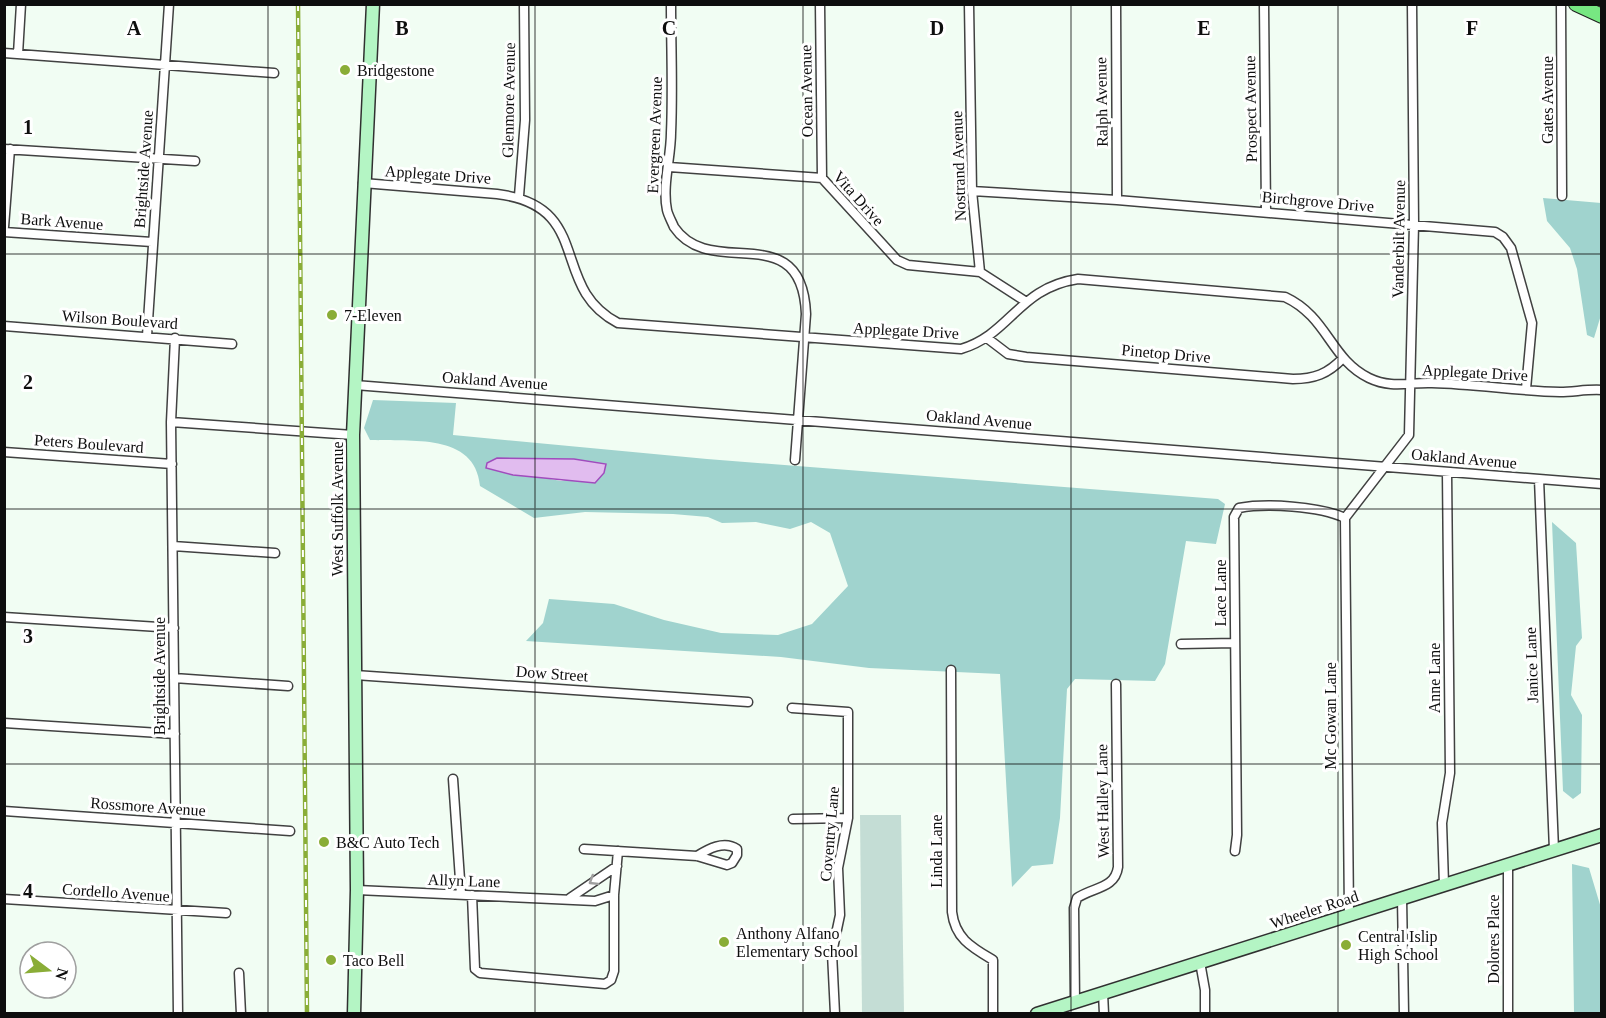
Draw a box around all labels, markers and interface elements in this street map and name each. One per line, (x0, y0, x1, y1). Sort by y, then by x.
text: A (127, 17, 142, 39)
text: B (395, 17, 409, 39)
text: C (662, 17, 676, 39)
text: D (930, 17, 944, 39)
text: E (1197, 17, 1211, 39)
text: F (1466, 17, 1478, 39)
street label: Glenmore Avenue (499, 42, 518, 158)
street label: Ocean Avenue (797, 45, 816, 137)
street label: Prospect Avenue (1241, 55, 1261, 163)
street label: Gates Avenue (1539, 56, 1556, 144)
street label: Ralph Avenue (1092, 57, 1112, 147)
place label: Bridgestone (357, 62, 434, 80)
marker: Bridgestone (338, 63, 352, 77)
street label: Evergreen Avenue (644, 76, 666, 194)
street label: Brightside Avenue (131, 109, 157, 229)
street label: Nostrand Avenue (948, 111, 969, 221)
text: 1 (23, 116, 33, 138)
street label: Applegate Drive (384, 162, 492, 188)
street label: Vita Drive (830, 168, 887, 229)
street label: Vanderbilt Avenue (1389, 180, 1408, 298)
street label: Birchgrove Drive (1261, 188, 1375, 216)
street label: Bark Avenue (20, 210, 104, 233)
street label: Wilson Boulevard (61, 307, 179, 332)
place label: 7-Eleven (344, 307, 402, 324)
marker: 7-Eleven (325, 308, 339, 322)
street label: Applegate Drive (852, 319, 959, 343)
street label: Pinetop Drive (1121, 341, 1211, 367)
street label: Applegate Drive (1421, 361, 1528, 385)
street label: Oakland Avenue (442, 368, 548, 393)
text: 2 (23, 371, 33, 393)
street label: Oakland Avenue (925, 406, 1032, 433)
street label: Peters Boulevard (34, 431, 144, 456)
street label: West Suffolk Avenue (329, 442, 346, 577)
street label: Oakland Avenue (1410, 445, 1517, 472)
street label: Lace Lane (1212, 559, 1229, 627)
street label: Brightside Avenue (151, 617, 169, 735)
text: 3 (23, 625, 33, 647)
street label: Janice Lane (1522, 627, 1541, 703)
street label: Anne Lane (1426, 643, 1443, 713)
street label: Dow Street (515, 662, 589, 685)
street label: Mc Gowan Lane (1322, 662, 1339, 770)
street label: West Halley Lane (1093, 744, 1113, 858)
street label: Coventry Lane (817, 786, 843, 882)
street label: Rossmore Avenue (90, 794, 206, 819)
street label: Linda Lane (928, 814, 945, 888)
place label: B&C Auto Tech (336, 834, 439, 851)
marker: B&C Auto Tech (317, 835, 331, 849)
street label: Allyn Lane (427, 871, 500, 891)
one-way arrow (589, 873, 599, 885)
text: 4 (23, 880, 33, 902)
street label: Cordello Avenue (62, 880, 170, 905)
street label: Wheeler Road (1268, 887, 1361, 932)
street label: Dolores Place (1485, 894, 1502, 984)
place label: Anthony Alfano Elementary School (736, 925, 859, 961)
place label: Central Islip High School (1358, 928, 1439, 964)
marker: Anthony Alfano Elementary School (717, 935, 731, 949)
marker: Central Islip High School (1339, 938, 1353, 952)
north arrow (18, 940, 78, 1000)
place label: Taco Bell (343, 952, 405, 969)
marker: Taco Bell (324, 953, 338, 967)
text: N (52, 966, 72, 982)

